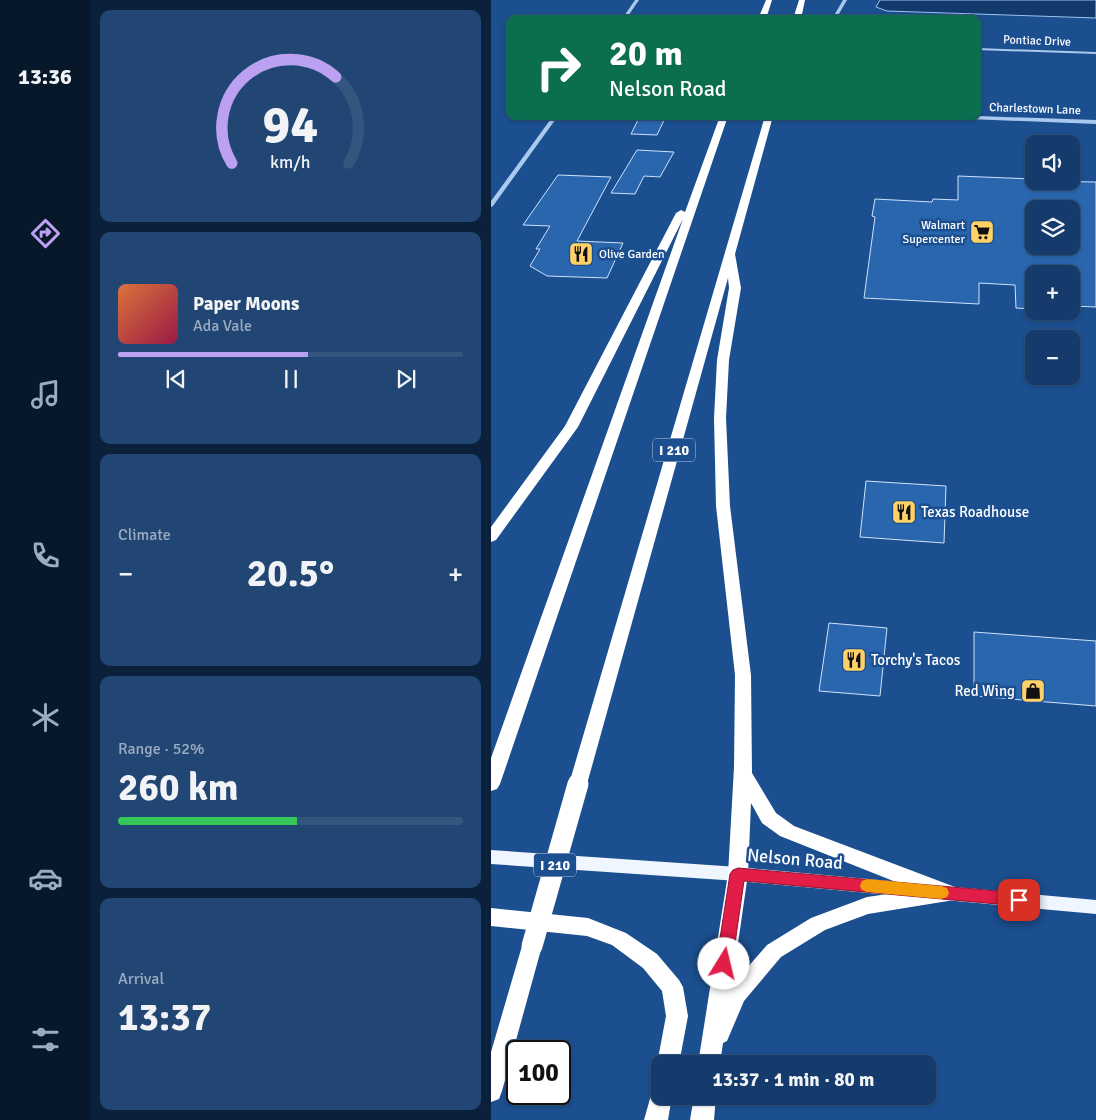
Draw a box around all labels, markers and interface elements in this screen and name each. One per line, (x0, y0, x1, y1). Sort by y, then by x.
text: 20 m (609, 32, 683, 75)
street label: Pontiac Drive (1003, 32, 1071, 50)
icon: right (526, 35, 591, 100)
text: 13:36 (18, 63, 72, 90)
text: Nelson Road (609, 75, 726, 102)
text: 94 (262, 93, 319, 157)
street label: Charlestown Lane (989, 100, 1081, 118)
map controls (1025, 135, 1080, 385)
button: sound (1025, 135, 1080, 190)
text: km/h (270, 151, 311, 173)
button: layers (1025, 200, 1080, 255)
icon: directions (28, 216, 63, 251)
place label: Walmart Supercenter (903, 218, 966, 247)
supermarket icon: Walmart Supercenter (969, 219, 995, 245)
restaurant icon: Olive Garden (568, 241, 594, 267)
place label: Olive Garden (599, 247, 664, 262)
button: + (1025, 265, 1080, 320)
text: Paper Moons (193, 292, 299, 316)
text: Ada Vale (193, 316, 252, 336)
button: − (1025, 330, 1080, 385)
icon: previous (162, 365, 190, 393)
icon: pause (277, 365, 305, 393)
icon: next (392, 365, 420, 393)
icon: music (28, 377, 63, 412)
road number: I 210 (653, 438, 695, 462)
restaurant icon: Texas Roadhouse (891, 499, 917, 525)
place label: Texas Roadhouse (921, 503, 1029, 521)
text: Climate (118, 525, 171, 545)
icon: phone (28, 538, 63, 573)
text: 20.5° (247, 550, 334, 597)
text: − (118, 557, 133, 591)
text: + (448, 557, 463, 591)
restaurant icon: Torchy's Tacos (841, 647, 867, 673)
place label: Torchy's Tacos (871, 651, 961, 669)
shop icon: Red Wing (1020, 678, 1046, 704)
place label: Red Wing (955, 682, 1015, 700)
icon: climate (28, 700, 63, 735)
text: Range · 52% (118, 739, 204, 759)
text: 260 km (118, 764, 239, 811)
street label: Nelson Road (746, 844, 844, 874)
road number: I 210 (534, 854, 576, 876)
icon: car (28, 861, 63, 896)
pin (998, 879, 1040, 921)
icon: arrive (1005, 886, 1033, 914)
position arrow (697, 937, 749, 989)
text: Arrival (118, 969, 164, 989)
text: 13:37 (118, 994, 211, 1041)
icon: filters (28, 1022, 63, 1057)
speed limit sign: 100 (506, 1040, 571, 1105)
text: 13:37 · 1 min · 80 m (713, 1068, 874, 1092)

